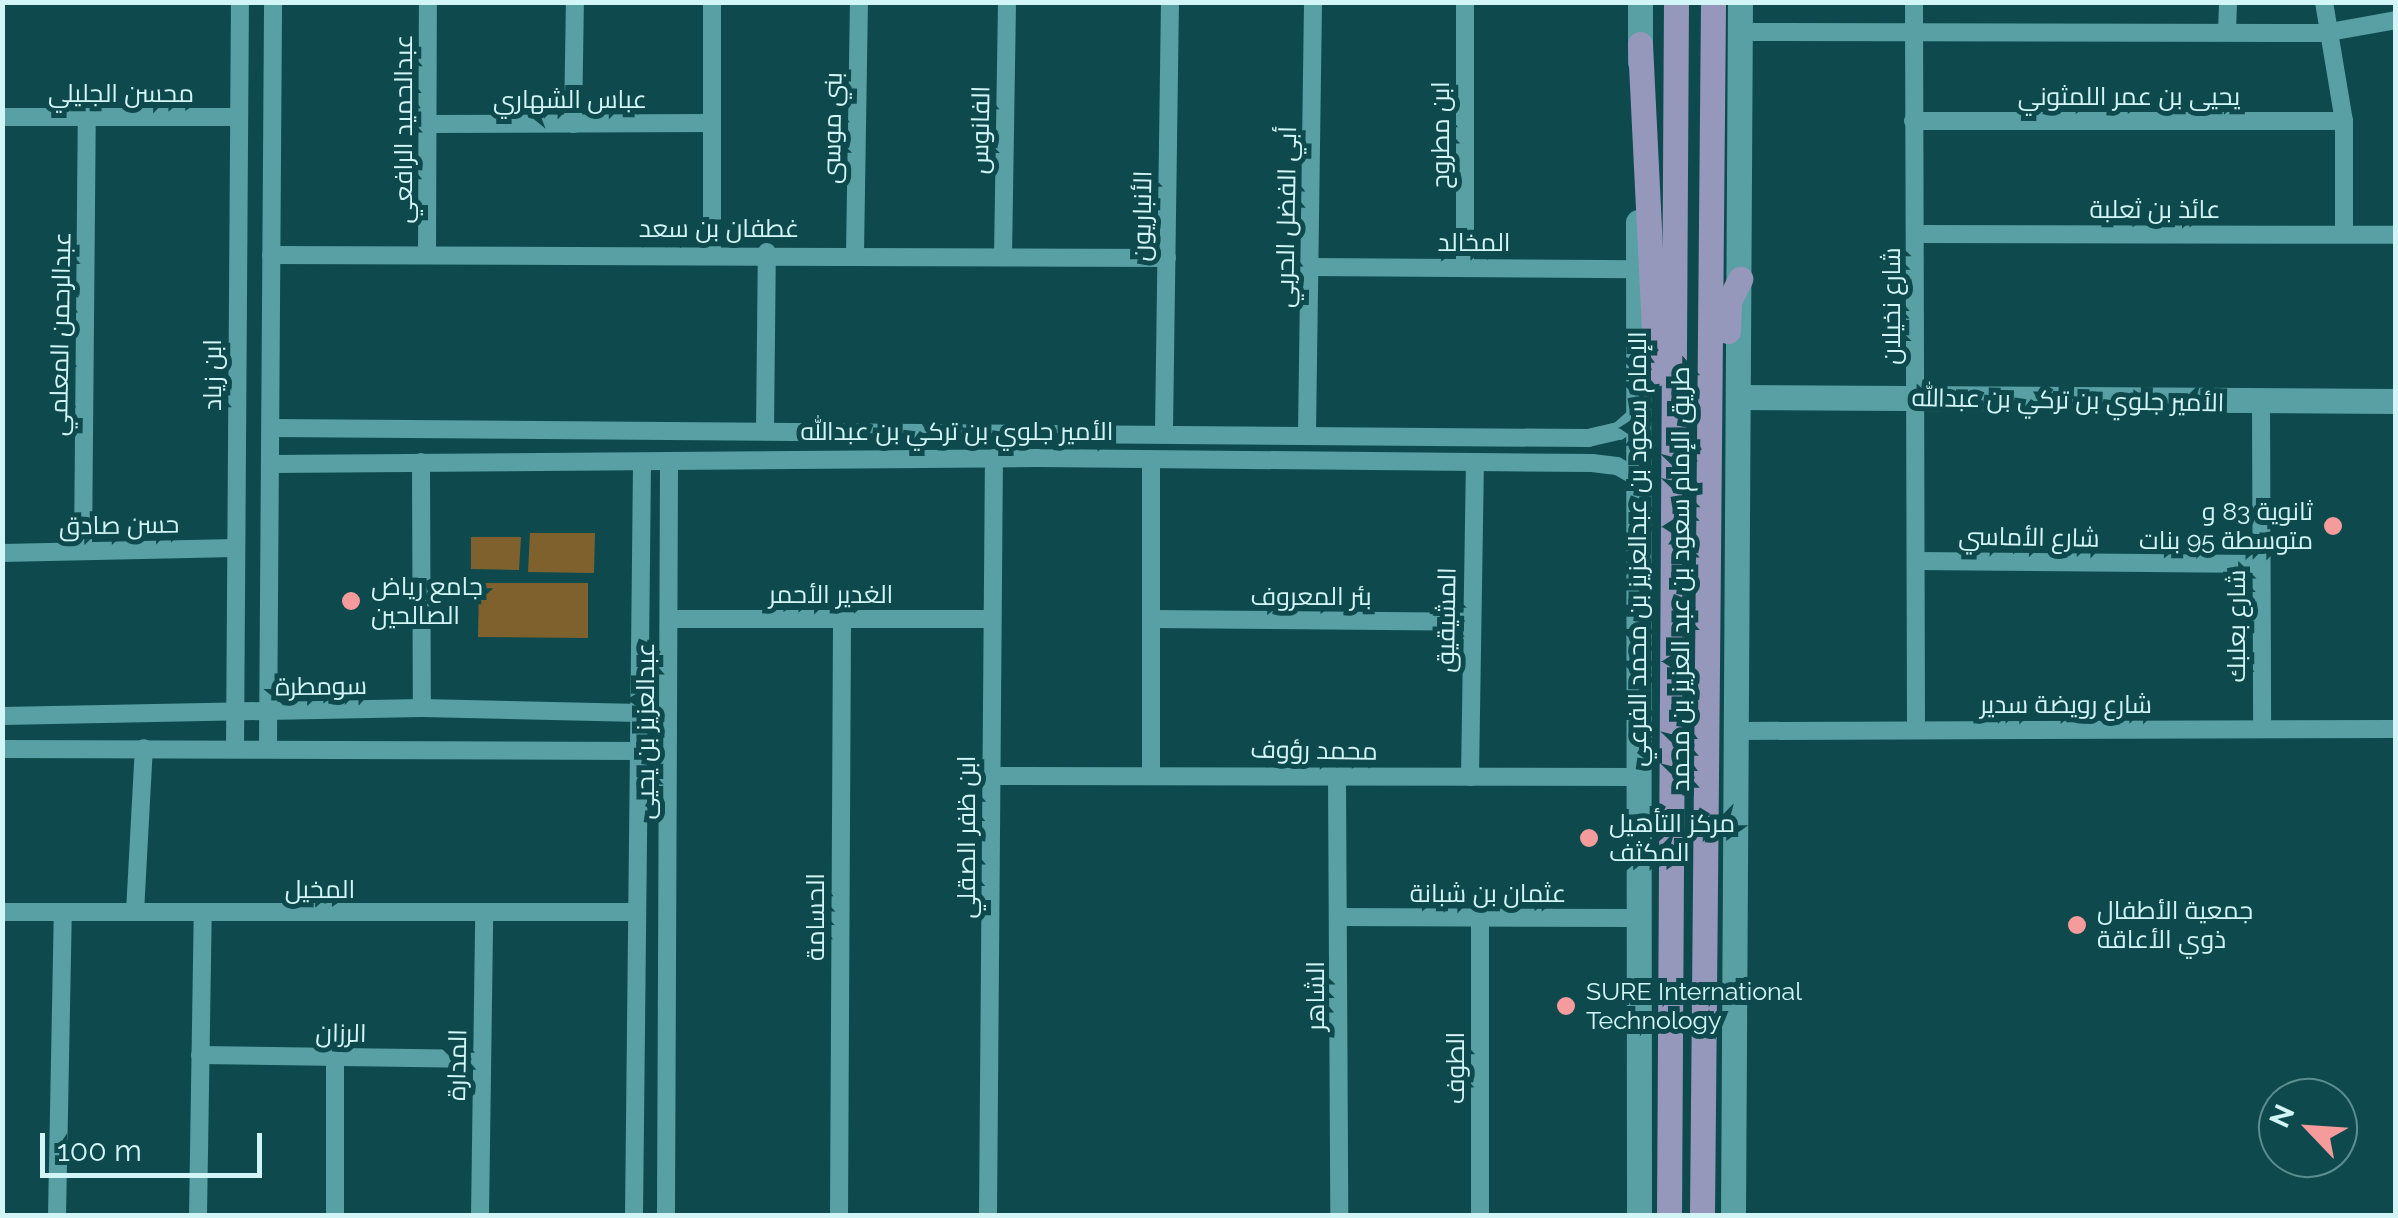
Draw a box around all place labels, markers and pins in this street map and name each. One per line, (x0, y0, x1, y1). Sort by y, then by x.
place label: ثانوية 83 و متوسطة 95 بنات (2139, 497, 2313, 556)
marker: ثانوية 83 و متوسطة 95 بنات (2322, 515, 2344, 537)
place label: جامع رياض الصالحين (371, 572, 483, 631)
marker: جامع رياض الصالحين (340, 590, 362, 612)
place label: مركز التأهيل المكثف (1609, 809, 1735, 868)
marker: مركز التأهيل المكثف (1578, 827, 1600, 849)
place label: جمعية الأطفال ذوي الأعاقة (2097, 896, 2253, 955)
marker: جمعية الأطفال ذوي الأعاقة (2066, 914, 2088, 936)
place label: SURE International Technology (1586, 977, 1802, 1036)
marker: SURE International Technology (1555, 995, 1577, 1017)

